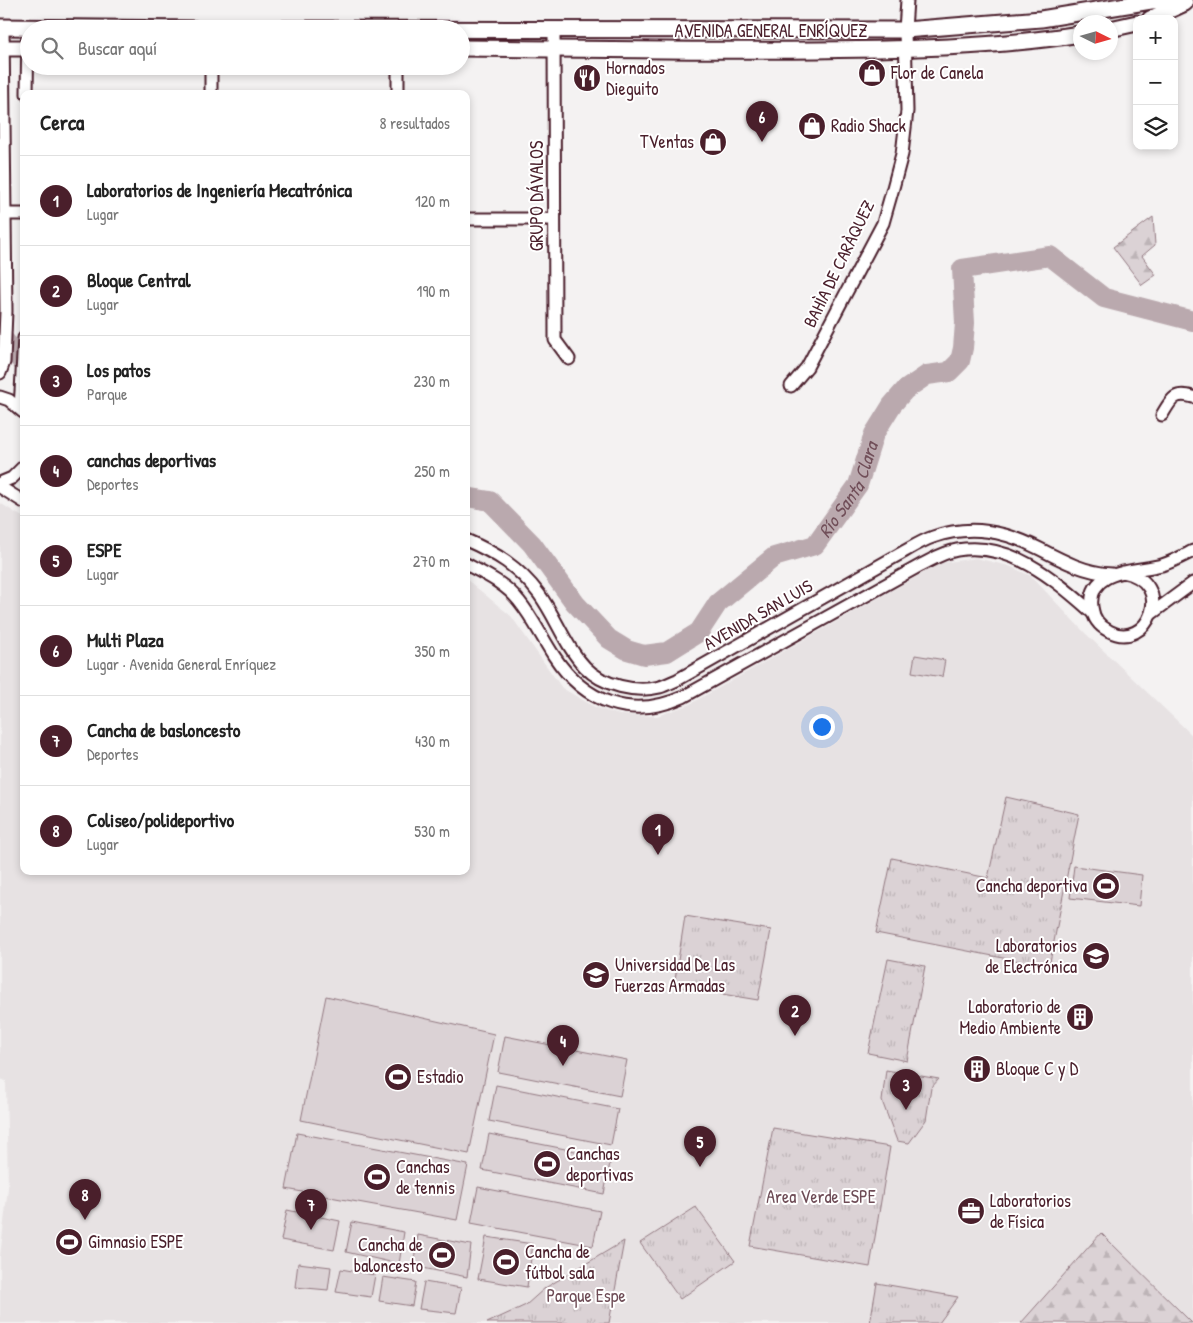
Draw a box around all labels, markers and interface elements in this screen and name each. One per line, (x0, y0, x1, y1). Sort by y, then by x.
north arrow (1073, 15, 1118, 60)
map controls (1133, 15, 1178, 150)
button: + (1133, 15, 1178, 60)
street label: AVENIDA GENERAL ENRÍQUEZ (675, 18, 867, 43)
search box (20, 20, 470, 75)
icon: search (38, 34, 66, 62)
text: Buscar aquí (78, 35, 157, 61)
place label: Hornados Dieguito (606, 55, 665, 101)
shop icon: Flor de Canela (857, 58, 887, 88)
place label: Flor de Canela (890, 60, 983, 85)
button: − (1133, 60, 1178, 105)
restaurant icon: Hornados Dieguito (572, 63, 602, 93)
pin: 6 (746, 101, 778, 142)
button: layers (1133, 105, 1178, 150)
text: Cerca (40, 108, 84, 137)
shop icon: Radio Shack (797, 111, 827, 141)
text: 8 resultados (379, 112, 450, 134)
place label: Radio Shack (831, 113, 907, 138)
shop icon: TVentas (698, 127, 728, 157)
place label: TVentas (640, 129, 694, 154)
street label: GRUPO DÁVALOS (524, 141, 549, 251)
text: Laboratorios de Ingeniería Mecatrónica (87, 177, 352, 203)
text: 1 (53, 190, 59, 212)
text: 120 m (415, 190, 450, 212)
street label: BAHÌA DE CARÀQUEZ (797, 196, 880, 332)
text: Lugar (87, 203, 119, 225)
text: Bloque Central (87, 267, 191, 293)
text: 2 (52, 280, 60, 302)
text: 190 m (417, 280, 450, 302)
text: Lugar (87, 293, 119, 315)
text: Los patos (87, 357, 151, 383)
text: 3 (52, 370, 60, 392)
text: 230 m (414, 370, 450, 392)
text: Parque (87, 383, 127, 405)
water label: Río Santa Clara (812, 436, 884, 542)
text: canchas deportivas (87, 447, 216, 473)
text: 4 (53, 460, 59, 482)
text: 250 m (414, 460, 450, 482)
text: Deportes (87, 473, 138, 495)
text: ESPE (87, 537, 122, 563)
text: 5 (53, 550, 59, 572)
text: 270 m (413, 550, 450, 572)
text: Lugar (87, 563, 119, 585)
street label: AVENIDA SAN LUIS (699, 573, 817, 656)
text: Multi Plaza (87, 627, 163, 653)
text: 6 (53, 640, 59, 662)
text: 350 m (414, 640, 450, 662)
text: Lugar · Avenida General Enríquez (87, 653, 276, 675)
your location (809, 714, 835, 740)
text: Cancha de basloncesto (87, 717, 240, 743)
text: 7 (52, 730, 60, 752)
text: 430 m (415, 730, 450, 752)
text: Deportes (87, 743, 138, 765)
text: Coliseo/polideportivo (87, 807, 234, 833)
pin: 1 (642, 814, 674, 855)
text: 8 (53, 820, 59, 842)
text: 530 m (414, 820, 450, 842)
text: Lugar (87, 833, 119, 855)
sports icon: Cancha deportiva (1091, 871, 1121, 901)
place label: Cancha deportiva (976, 873, 1087, 898)
place label: Laboratorios de Electrónica (985, 933, 1077, 979)
school or university icon: Laboratorios de Electrónica (1081, 941, 1111, 971)
place label: Universidad De Las Fuerzas Armadas (614, 952, 735, 998)
school or university icon: Universidad De Las Fuerzas Armadas (581, 960, 611, 990)
place label: Laboratorio de Medio Ambiente (960, 994, 1061, 1040)
pin: 2 (779, 995, 811, 1036)
building icon: Laboratorio de Medio Ambiente (1065, 1002, 1095, 1032)
pin: 4 (547, 1025, 579, 1066)
building icon: Bloque C y D (962, 1054, 992, 1084)
place label: Bloque C y D (996, 1056, 1079, 1081)
sports icon: Estadio (383, 1062, 413, 1092)
place label: Estadio (417, 1064, 463, 1089)
pin: 3 (890, 1069, 922, 1110)
pin: 5 (684, 1126, 716, 1167)
place label: Canchas deportivas (566, 1141, 634, 1187)
sports icon: Canchas deportivas (532, 1149, 562, 1179)
place label: Canchas de tennis (396, 1154, 455, 1200)
sports icon: Canchas de tennis (362, 1162, 392, 1192)
pin: 8 (69, 1179, 101, 1220)
park label: Area Verde ESPE (766, 1184, 876, 1209)
place label: Laboratorios de Física (990, 1188, 1071, 1234)
pin: 7 (295, 1189, 327, 1230)
office icon: Laboratorios de Física (956, 1196, 986, 1226)
sports icon: Gimnasio ESPE (54, 1227, 84, 1257)
place label: Gimnasio ESPE (88, 1229, 183, 1254)
place label: Cancha de baloncesto (354, 1232, 423, 1278)
place label: Cancha de fútbol sala (525, 1239, 594, 1285)
sports icon: Cancha de baloncesto (427, 1240, 457, 1270)
sports icon: Cancha de fútbol sala (491, 1247, 521, 1277)
park label: Parque Espe (546, 1283, 626, 1308)

